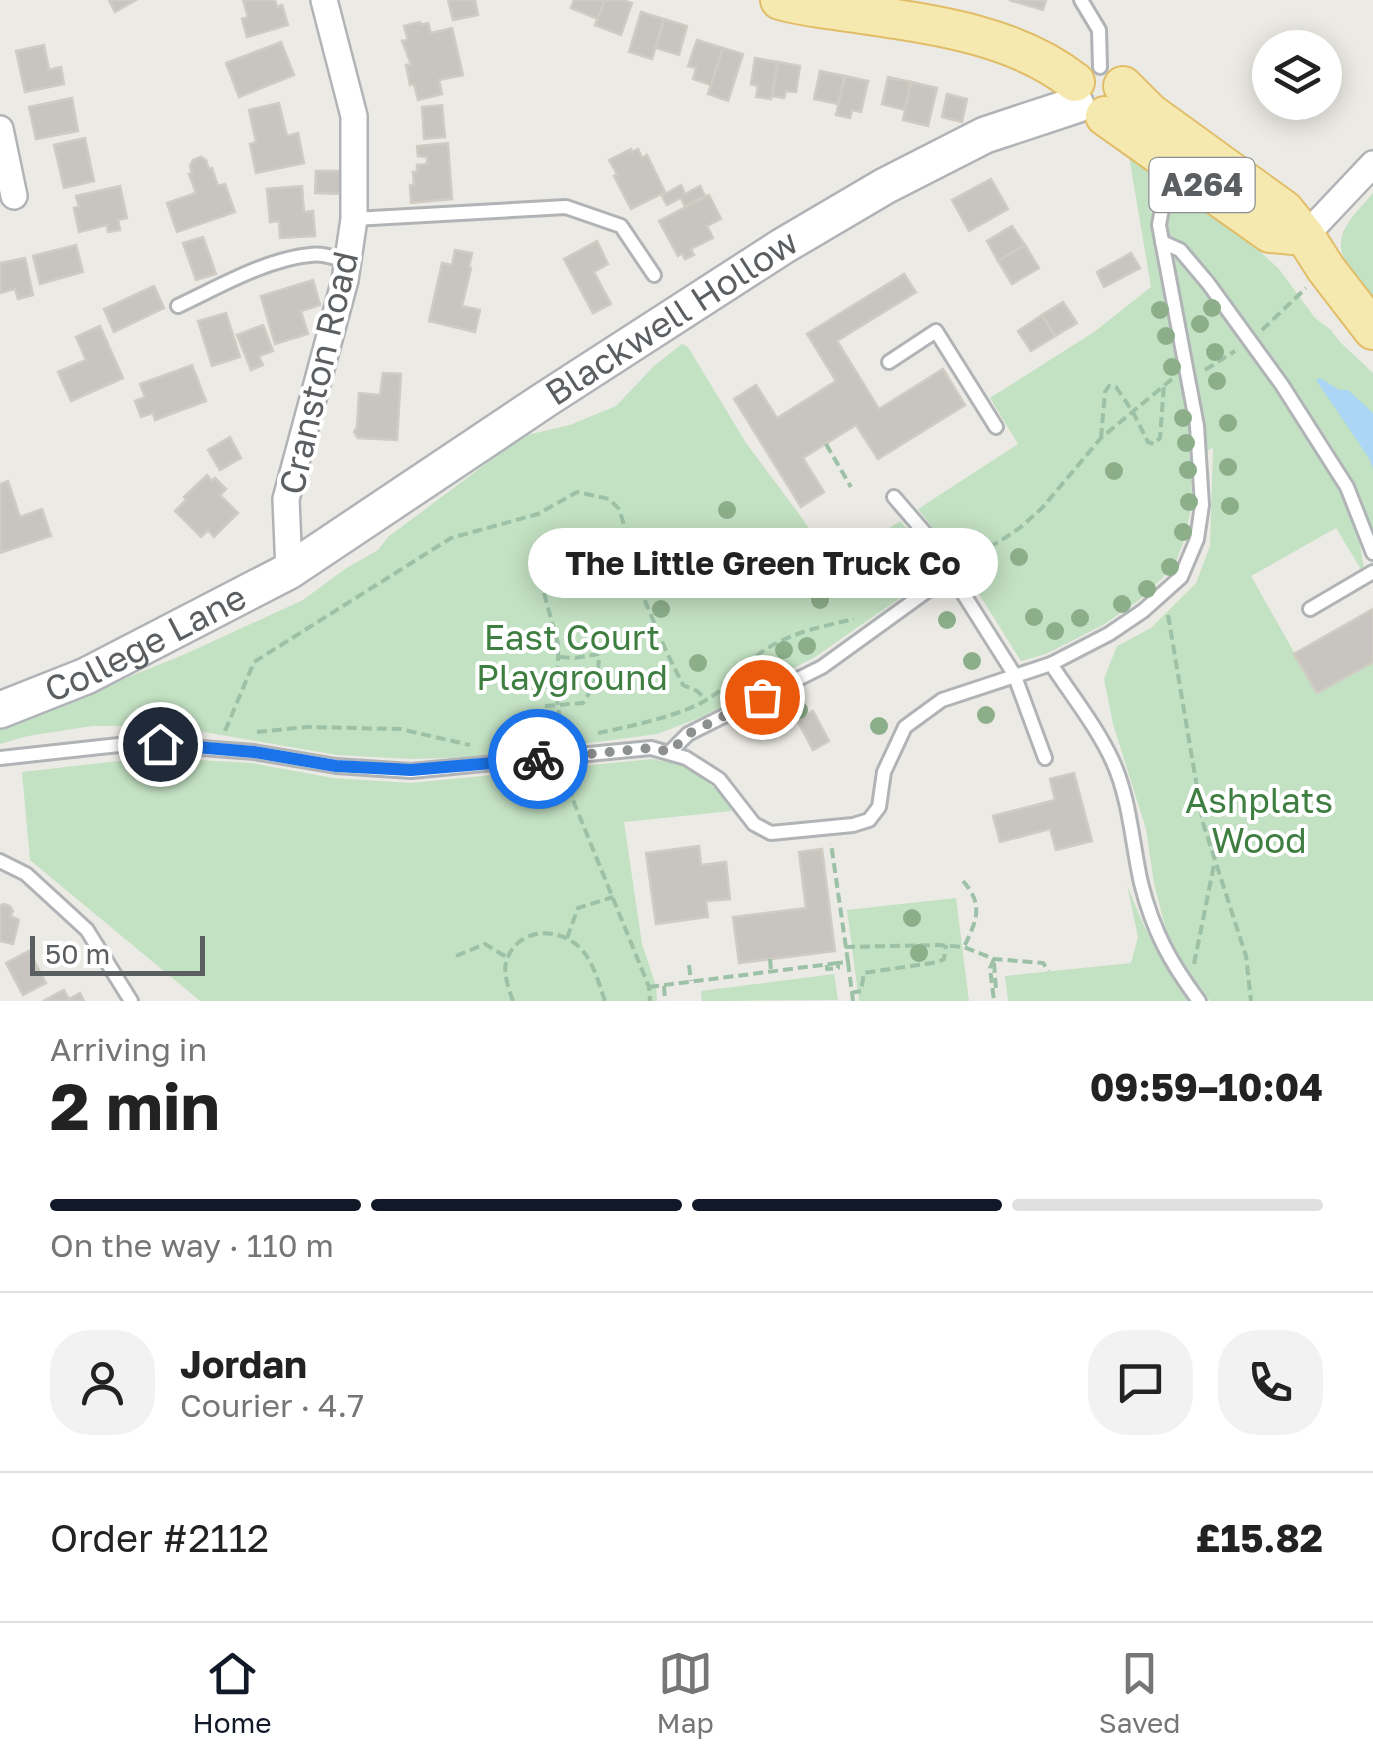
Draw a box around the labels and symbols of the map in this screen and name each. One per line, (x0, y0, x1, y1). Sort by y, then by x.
road number: A264 (1150, 158, 1254, 212)
street label: Blackwell Hollow (537, 220, 805, 414)
street label: Cranston Road (270, 247, 366, 498)
callout: The Little Green Truck Co (527, 527, 997, 597)
street label: College Lane (39, 575, 253, 710)
park label: East Court Playground (476, 616, 668, 698)
pin (720, 655, 805, 740)
pin (118, 702, 203, 787)
courier (488, 709, 588, 809)
park label: Ashplats Wood (1185, 779, 1333, 861)
scale bar (30, 931, 205, 976)

